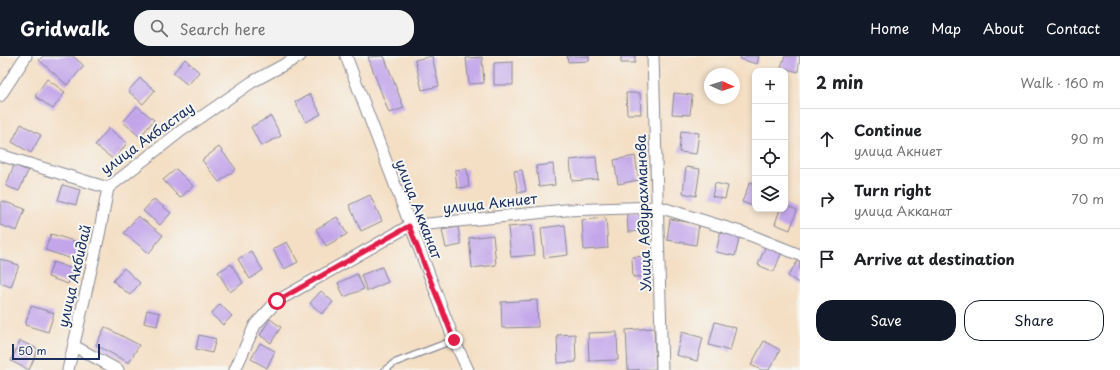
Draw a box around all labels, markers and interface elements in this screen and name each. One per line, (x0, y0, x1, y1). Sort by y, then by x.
search box (134, 10, 414, 46)
text: Gridwalk (20, 14, 110, 42)
icon: search (148, 17, 170, 39)
text: Search here (180, 17, 265, 40)
text: Home (870, 18, 909, 39)
text: Map (931, 18, 961, 39)
text: About (983, 18, 1024, 39)
text: Contact (1046, 18, 1100, 39)
north arrow (704, 68, 740, 104)
map controls (752, 68, 788, 212)
button: + (752, 68, 788, 104)
text: 2 min (816, 69, 863, 95)
text: Walk · 160 m (1021, 73, 1104, 92)
street label: улица Акбастау (96, 97, 198, 179)
button: − (752, 104, 788, 140)
text: Continue (854, 118, 922, 141)
icon: ahead (816, 128, 838, 150)
text: 90 m (1071, 129, 1104, 148)
street label: Улица Абдурахманова (630, 134, 656, 292)
button: locate (752, 140, 788, 176)
text: улица Акниет (854, 141, 942, 160)
street label: улица Акканат (390, 156, 448, 263)
button: layers (752, 176, 788, 212)
text: Turn right (854, 178, 931, 201)
street label: улица Акниет (442, 188, 539, 218)
icon: right (816, 188, 838, 210)
text: 70 m (1071, 189, 1104, 208)
text: улица Акканат (854, 201, 952, 220)
street label: улица Акбидай (52, 223, 96, 329)
text: Arrive at destination (854, 247, 1015, 270)
icon: arrive (816, 248, 838, 270)
route start (268, 292, 286, 310)
button: Save (816, 300, 956, 341)
button: Share (964, 300, 1104, 341)
route end (445, 331, 463, 349)
scale bar (12, 342, 100, 361)
text: 50 m (18, 342, 47, 359)

